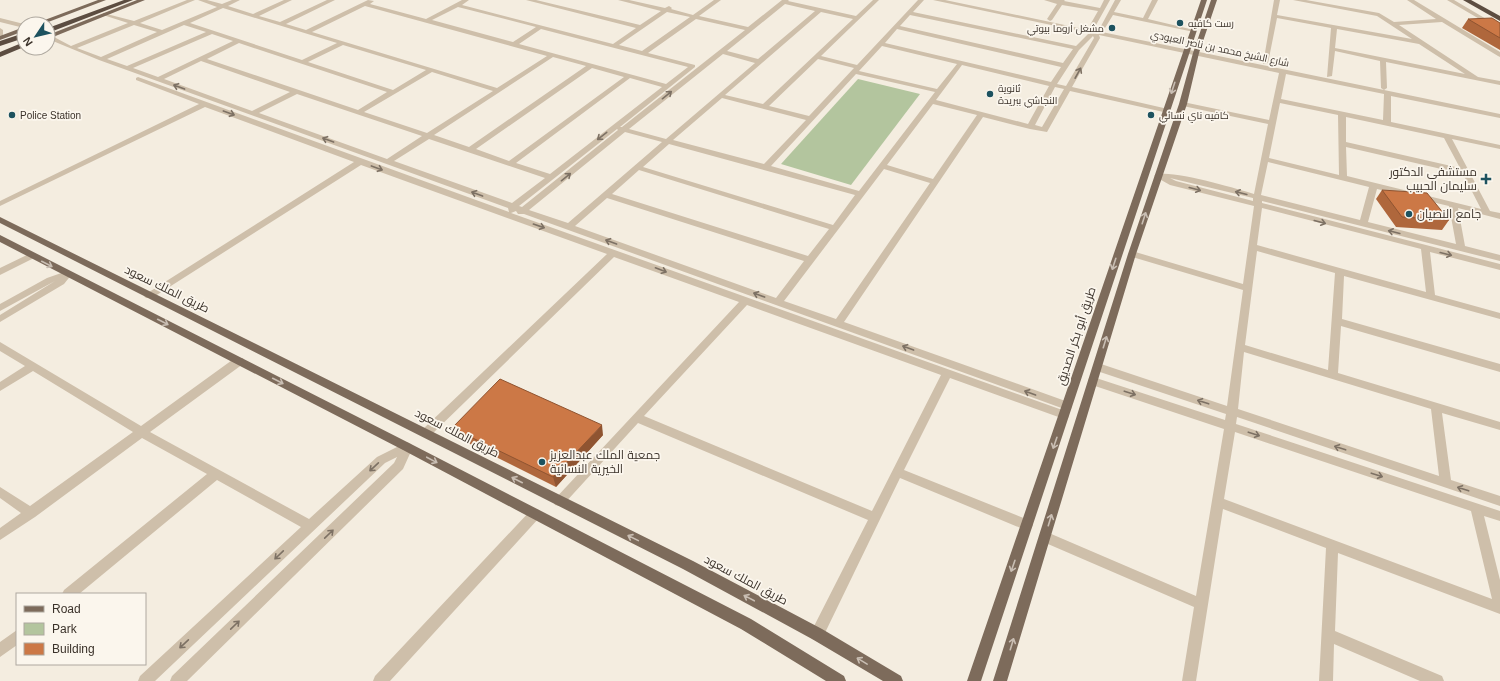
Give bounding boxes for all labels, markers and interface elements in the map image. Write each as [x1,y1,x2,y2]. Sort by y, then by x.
north arrow [16,16,56,56]
marker: رست كافيه [1175,18,1185,28]
place label: رست كافيه [1188,18,1234,29]
place label: مشغل أروما بيوتي [1027,22,1104,36]
marker: مشغل أروما بيوتي [1107,23,1117,33]
street label: شارع الشيخ محمد بن ناصر العبودي [1149,28,1290,71]
text: N [21,35,35,48]
one-way arrow [1074,67,1082,79]
one-way arrow [1169,81,1176,94]
one-way arrow [174,82,186,90]
place label: ثانوية النجاشي ببريدة [998,83,1058,108]
marker: ثانوية النجاشي ببريدة [985,89,995,99]
one-way arrow [661,91,672,100]
marker: Police Station [7,110,17,120]
place label: Police Station [20,110,81,121]
one-way arrow [222,110,234,118]
marker: كافيه ناي نسائي [1146,110,1156,120]
place label: كافيه ناي نسائي [1159,110,1229,123]
one-way arrow [596,132,607,141]
one-way arrow [322,136,334,144]
one-way arrow [371,164,383,172]
place label: مستشفى الدكتور سليمان الحبيب [1388,165,1477,193]
one-way arrow [560,173,571,182]
marker: مستشفى الدكتور سليمان الحبيب [1480,173,1492,185]
one-way arrow [1188,185,1201,193]
one-way arrow [1235,188,1248,196]
one-way arrow [471,189,483,197]
place label: جامع النصيان [1417,207,1481,222]
marker: جامع النصيان [1404,209,1414,219]
one-way arrow [1141,212,1148,225]
one-way arrow [1314,219,1327,226]
one-way arrow [532,223,545,230]
one-way arrow [1388,227,1401,235]
one-way arrow [605,237,617,245]
one-way arrow [1440,251,1453,258]
one-way arrow [1110,257,1117,270]
one-way arrow [40,260,52,268]
street label: طريق الملك سعود [122,262,212,316]
one-way arrow [655,266,667,274]
street label: طريق أبو بكر الصديق [1053,285,1099,387]
one-way arrow [754,291,766,299]
one-way arrow [156,319,168,327]
one-way arrow [1102,336,1110,348]
one-way arrow [903,344,915,352]
one-way arrow [272,378,284,386]
one-way arrow [1025,388,1037,396]
one-way arrow [1124,390,1136,398]
one-way arrow [1197,398,1210,405]
street label: طريق الملك سعود [413,406,501,460]
one-way arrow [1247,431,1259,439]
one-way arrow [1051,436,1058,449]
one-way arrow [1334,443,1346,451]
place label: جمعية الملك عبدالعزيز الخيرية النسائية [549,448,660,476]
one-way arrow [425,456,437,464]
marker: جمعية الملك عبدالعزيز الخيرية النسائية [537,457,547,467]
one-way arrow [369,462,379,471]
one-way arrow [1371,472,1383,480]
one-way arrow [511,476,523,483]
one-way arrow [1457,484,1469,492]
one-way arrow [1047,513,1054,526]
one-way arrow [324,529,334,539]
one-way arrow [628,534,640,541]
one-way arrow [274,551,284,560]
street label: طريق الملك سعود [702,552,790,608]
one-way arrow [1009,560,1016,573]
legend [16,593,146,665]
one-way arrow [743,593,755,601]
text: Road [52,602,81,616]
one-way arrow [230,620,240,629]
text: Park [52,622,78,636]
one-way arrow [1008,638,1016,650]
one-way arrow [179,640,189,649]
text: Building [52,642,95,656]
one-way arrow [856,657,868,665]

